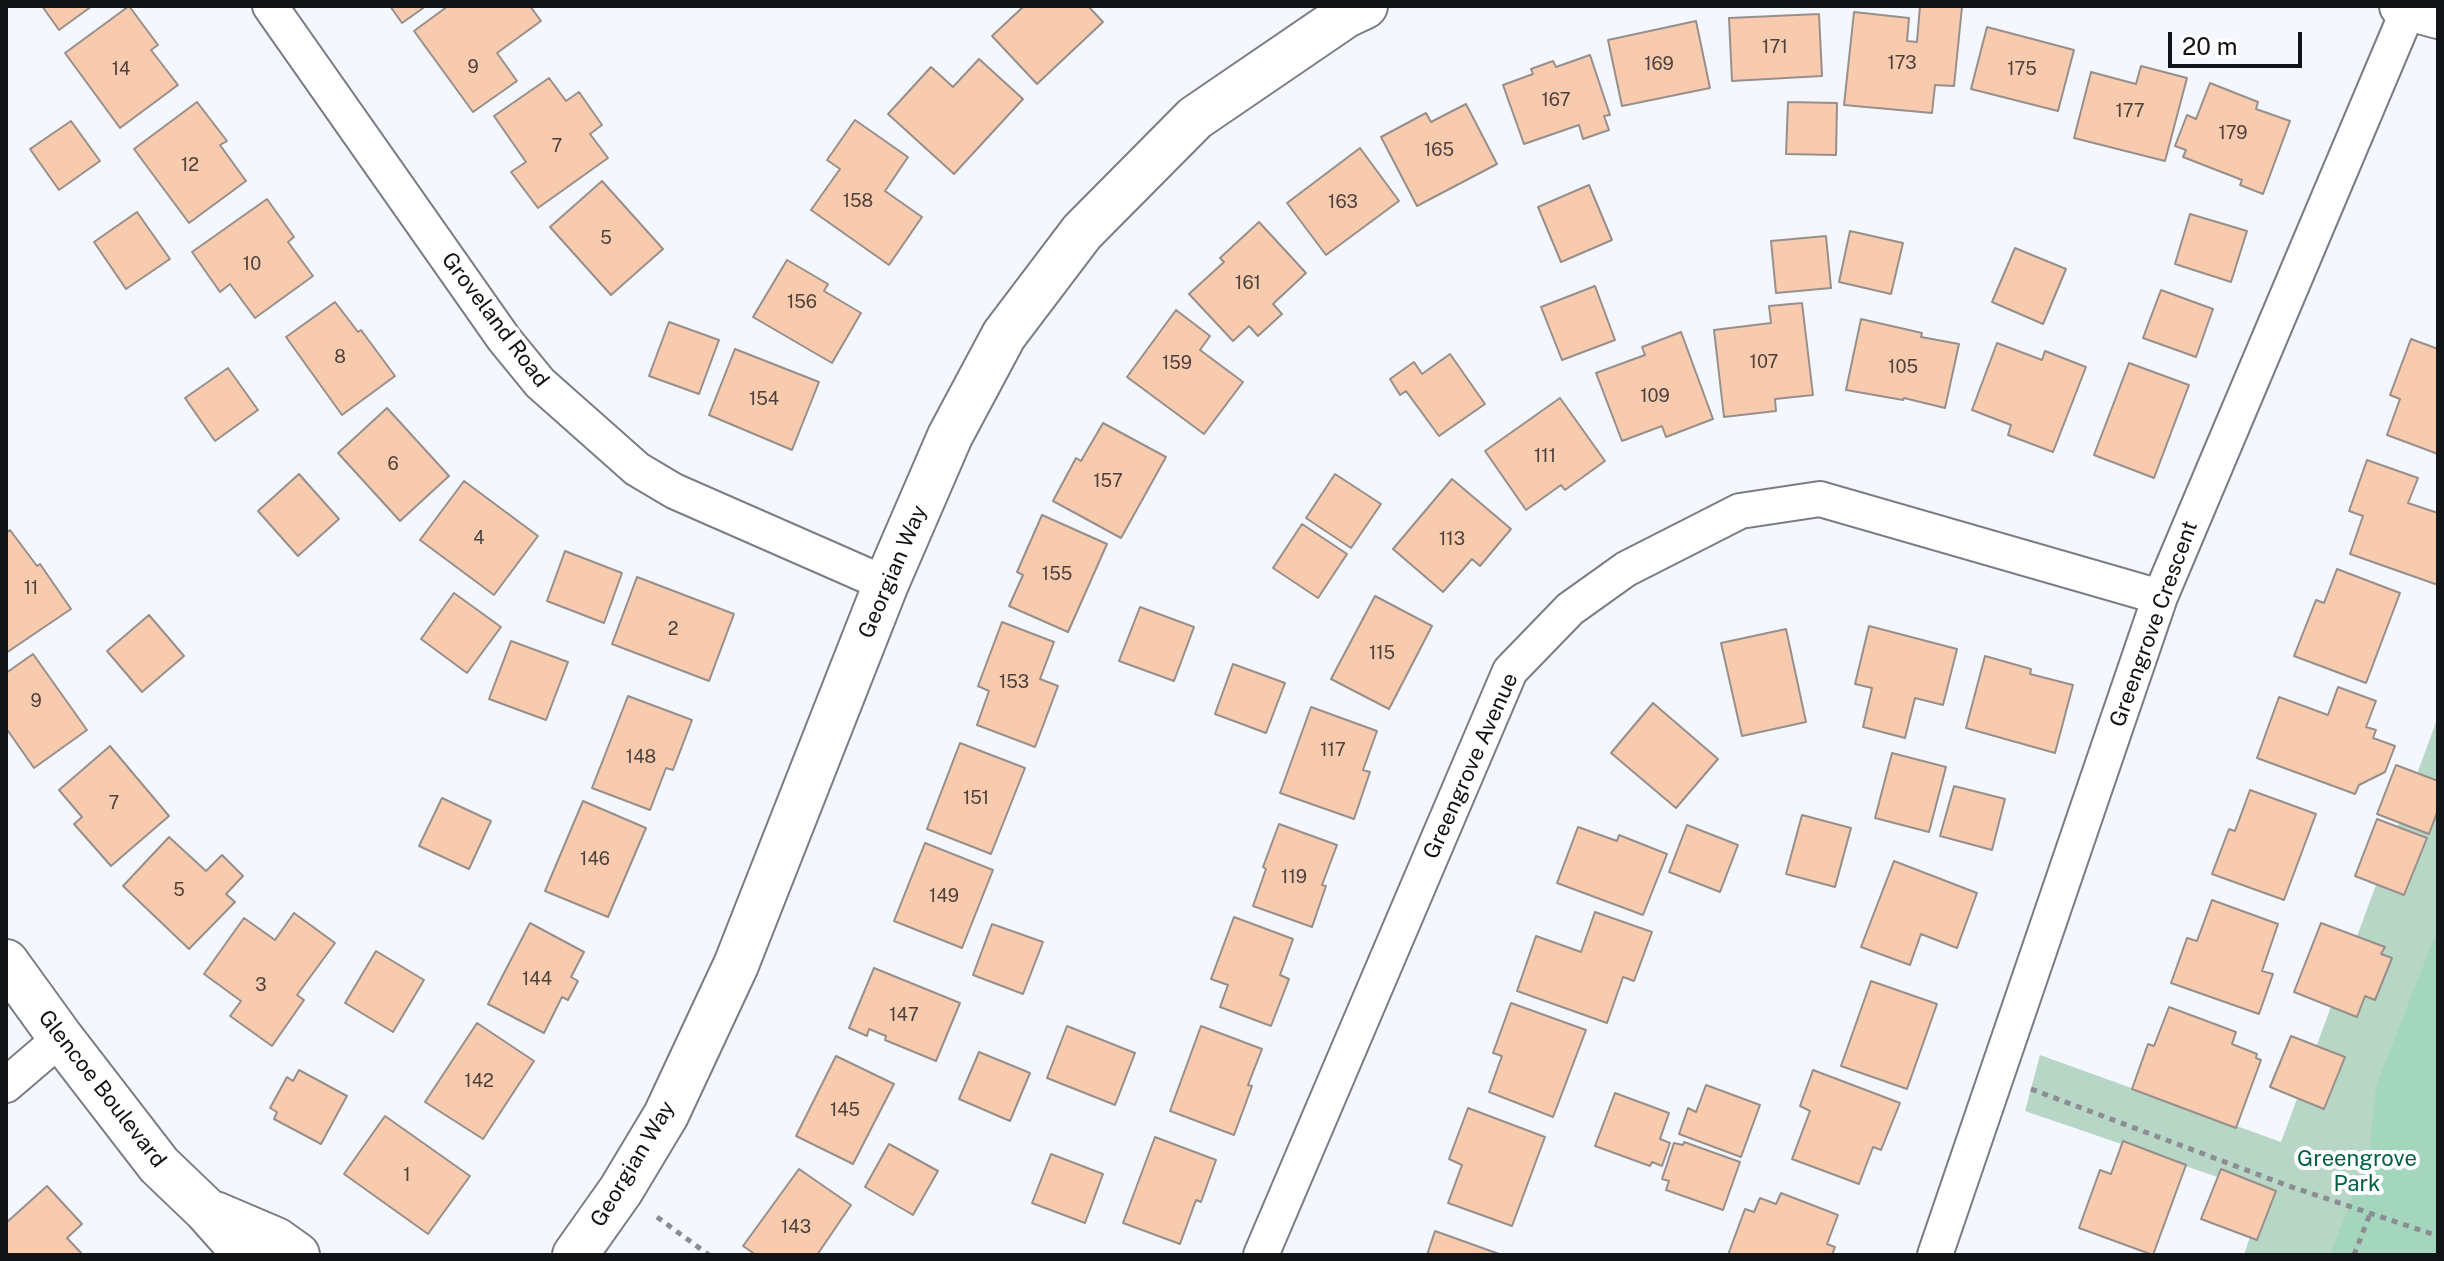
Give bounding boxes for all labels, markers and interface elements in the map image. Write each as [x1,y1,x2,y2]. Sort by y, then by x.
scale bar [2172,16,2306,66]
text: 20 m [2182,32,2238,60]
house number: 171 [1762,36,1788,58]
house number: 173 [1887,52,1917,74]
house number: 169 [1644,53,1674,75]
house number: 9 [467,56,479,78]
house number: 14 [112,58,130,80]
house number: 175 [2007,58,2037,80]
house number: 167 [1541,89,1571,111]
house number: 177 [2115,100,2145,122]
house number: 179 [2218,122,2248,144]
house number: 7 [552,135,562,157]
house number: 165 [1424,139,1454,161]
house number: 12 [181,154,199,176]
house number: 158 [843,190,873,212]
house number: 163 [1328,191,1358,213]
house number: 5 [600,227,612,249]
street label: Groveland Road [436,247,554,393]
house number: 10 [243,253,261,275]
house number: 161 [1235,272,1261,294]
house number: 156 [787,291,817,313]
house number: 8 [334,346,346,368]
house number: 107 [1750,351,1778,373]
house number: 159 [1162,352,1192,374]
house number: 105 [1888,356,1918,378]
house number: 109 [1640,385,1670,407]
house number: 154 [749,388,779,410]
house number: 111 [1534,445,1556,467]
house number: 6 [387,453,399,475]
house number: 157 [1093,470,1123,492]
street label: Georgian Way [853,501,933,643]
street label: Greengrove Crescent [2104,517,2204,731]
house number: 4 [473,527,485,549]
house number: 113 [1439,528,1465,550]
house number: 155 [1042,563,1072,585]
house number: 11 [24,577,38,599]
house number: 2 [668,618,678,640]
house number: 115 [1369,642,1395,664]
street label: Greengrove Avenue [1418,669,1524,863]
house number: 153 [999,671,1029,693]
house number: 9 [30,690,42,712]
house number: 117 [1320,739,1346,761]
house number: 148 [626,746,656,768]
house number: 151 [963,787,989,809]
house number: 7 [109,792,119,814]
house number: 146 [580,848,610,870]
house number: 119 [1281,866,1307,888]
house number: 5 [173,879,185,901]
house number: 149 [929,885,959,907]
house number: 144 [522,968,552,990]
house number: 3 [255,974,267,996]
house number: 147 [889,1004,919,1026]
street label: Glencoe Boulevard [32,1005,172,1173]
house number: 142 [464,1070,494,1092]
street label: Georgian Way [585,1096,681,1232]
house number: 145 [830,1099,860,1121]
park label: Greengrove Park [2297,1146,2417,1198]
house number: 1 [403,1164,411,1186]
house number: 143 [781,1216,811,1238]

